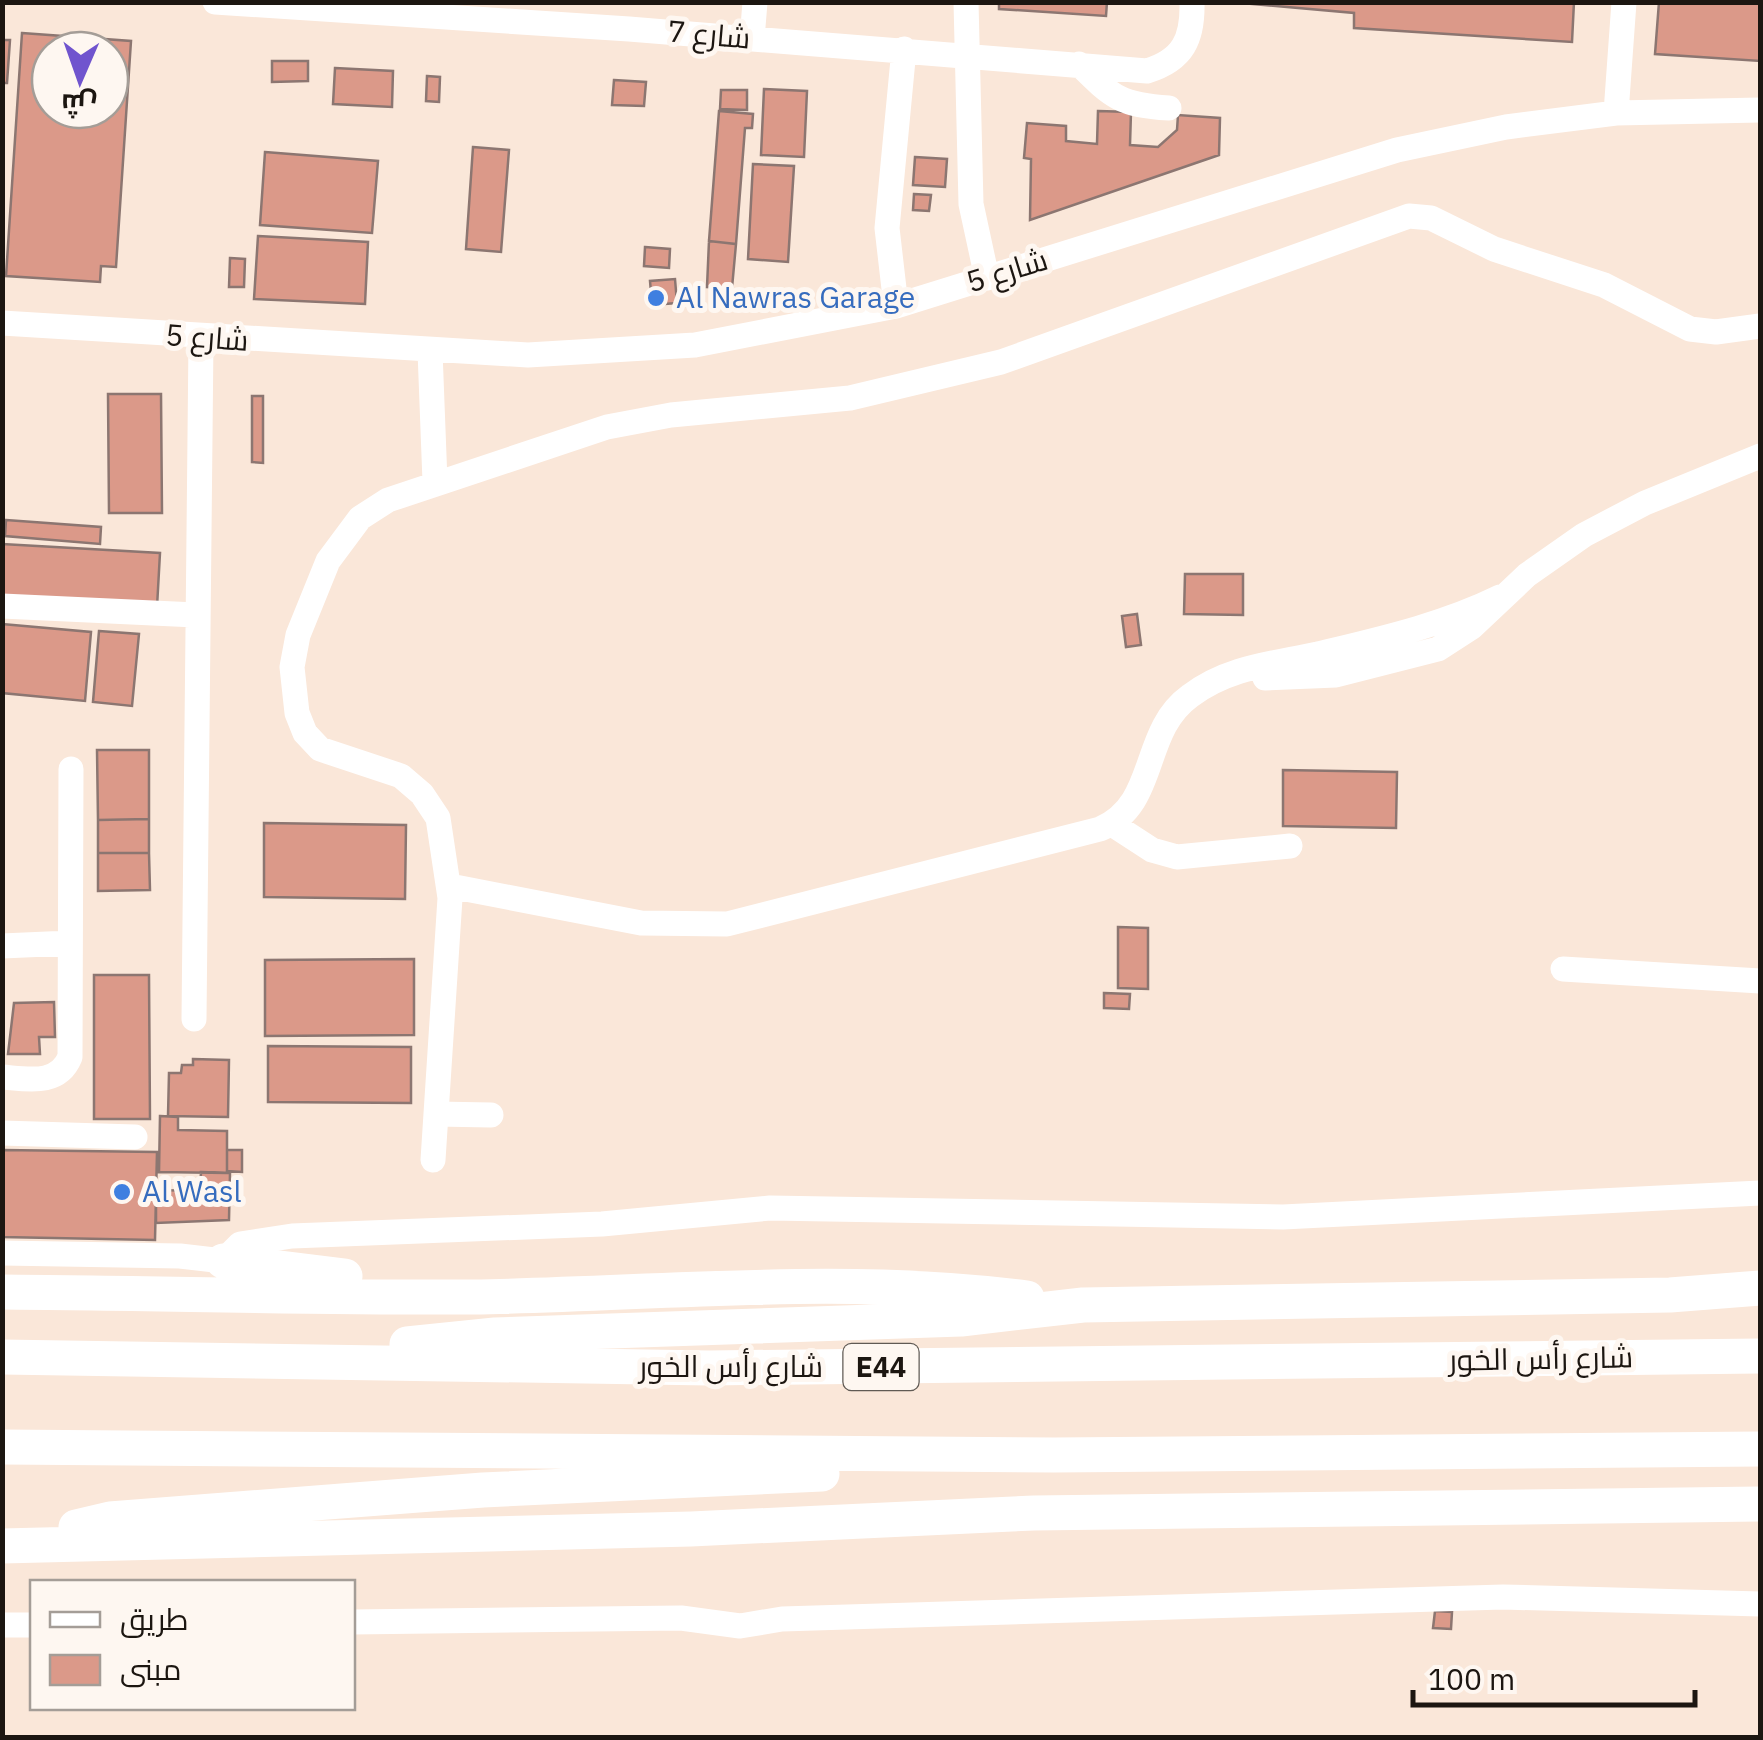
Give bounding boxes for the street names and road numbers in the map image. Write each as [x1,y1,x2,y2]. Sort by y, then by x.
street label: شارع 7 [666,10,752,59]
street label: شارع 5 [961,239,1053,302]
street label: شارع 5 [164,314,250,361]
street label: شارع رأس الخور [1447,1336,1633,1381]
road number: E44 [844,1344,918,1390]
street label: شارع رأس الخور [637,1346,823,1387]

